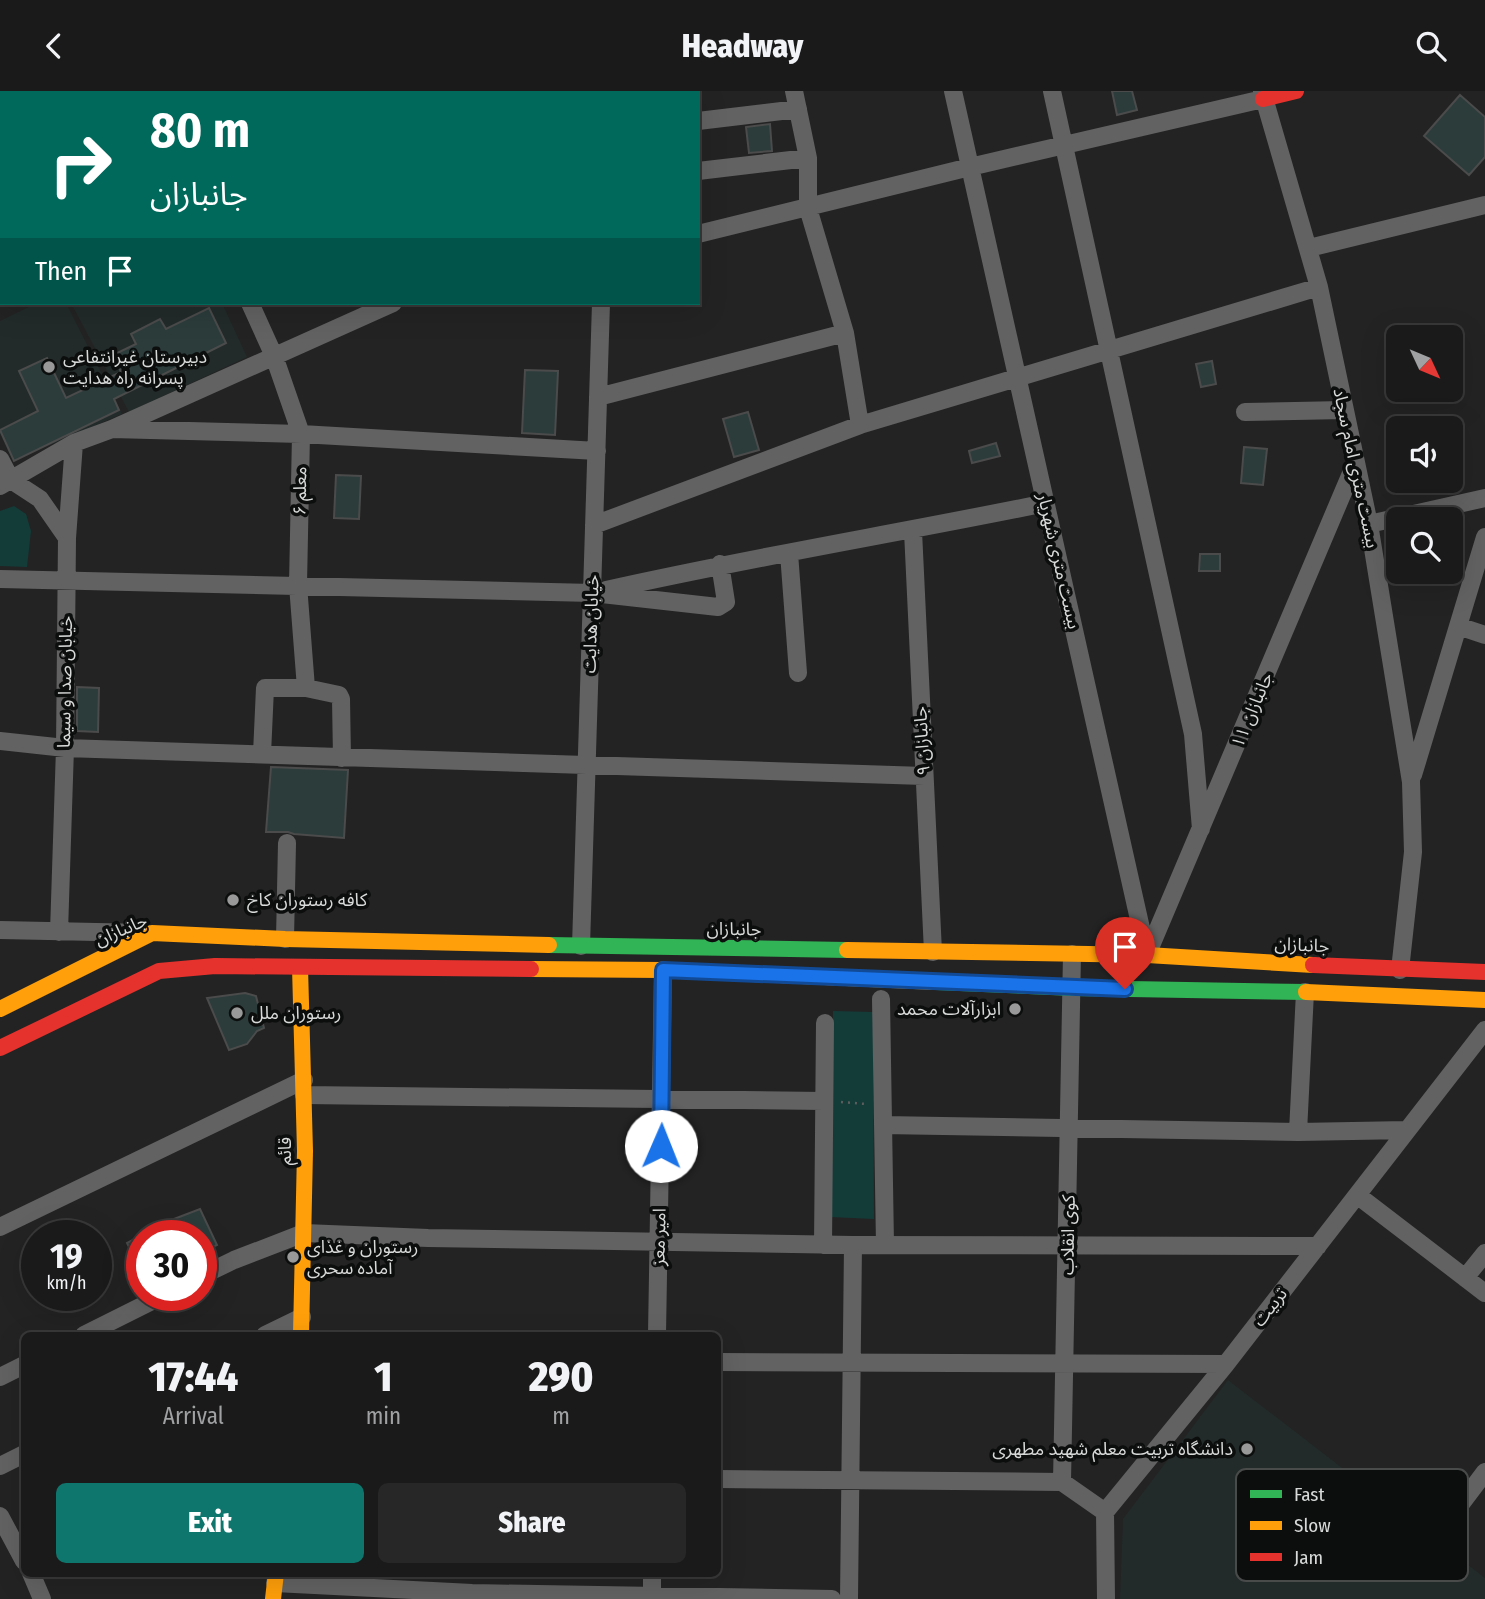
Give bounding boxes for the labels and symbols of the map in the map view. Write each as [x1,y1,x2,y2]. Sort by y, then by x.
north arrow [1386,325,1463,403]
place label: دبیرستان غیرانتفاعی پسرانه راه هدایت [63,346,207,389]
marker: دبیرستان غیرانتفاعی پسرانه راه هدایت [41,359,57,375]
street label: بیست متری امام سجاد [1325,386,1384,551]
street label: معلم ۶ [289,466,313,516]
street label: بیست متری شهریار [1032,490,1085,631]
street label: خیابان هدایت [578,574,604,674]
street label: خیابان صدا و سیما [53,616,77,748]
street label: جانبازان ۱۱ [1226,669,1278,751]
street label: جانبازان ۹ [909,706,935,776]
place label: کافه رستوران کاخ [247,889,368,913]
marker: کافه رستوران کاخ [225,892,241,908]
street label: جانبازان [91,909,151,951]
pin [1095,917,1155,989]
street label: جانبازان [706,918,762,940]
street label: جانبازان [1274,933,1330,957]
place label: ابزارآلات محمد [897,998,1001,1020]
marker: ابزارآلات محمد [1007,1001,1023,1017]
place label: رستوران ملل [251,1002,341,1024]
marker: رستوران ملل [229,1005,245,1021]
position arrow [624,1109,698,1183]
street label: قائم [274,1137,298,1165]
street label: کوی انقلاب [1056,1194,1080,1275]
street label: امیر معز [647,1208,671,1267]
speed limit sign: 30 [126,1220,217,1311]
place label: رستوران و غذای آماده سحری [307,1236,418,1279]
marker: رستوران و غذای آماده سحری [285,1249,301,1265]
street label: تربیت [1248,1283,1292,1331]
place label: دانشگاه تربیت معلم شهید مطهری [992,1438,1233,1462]
marker: دانشگاه تربیت معلم شهید مطهری [1239,1441,1255,1457]
legend [1236,1469,1468,1581]
text: Fast [1294,1483,1325,1506]
text: Slow [1294,1514,1331,1537]
text: Jam [1294,1546,1323,1569]

